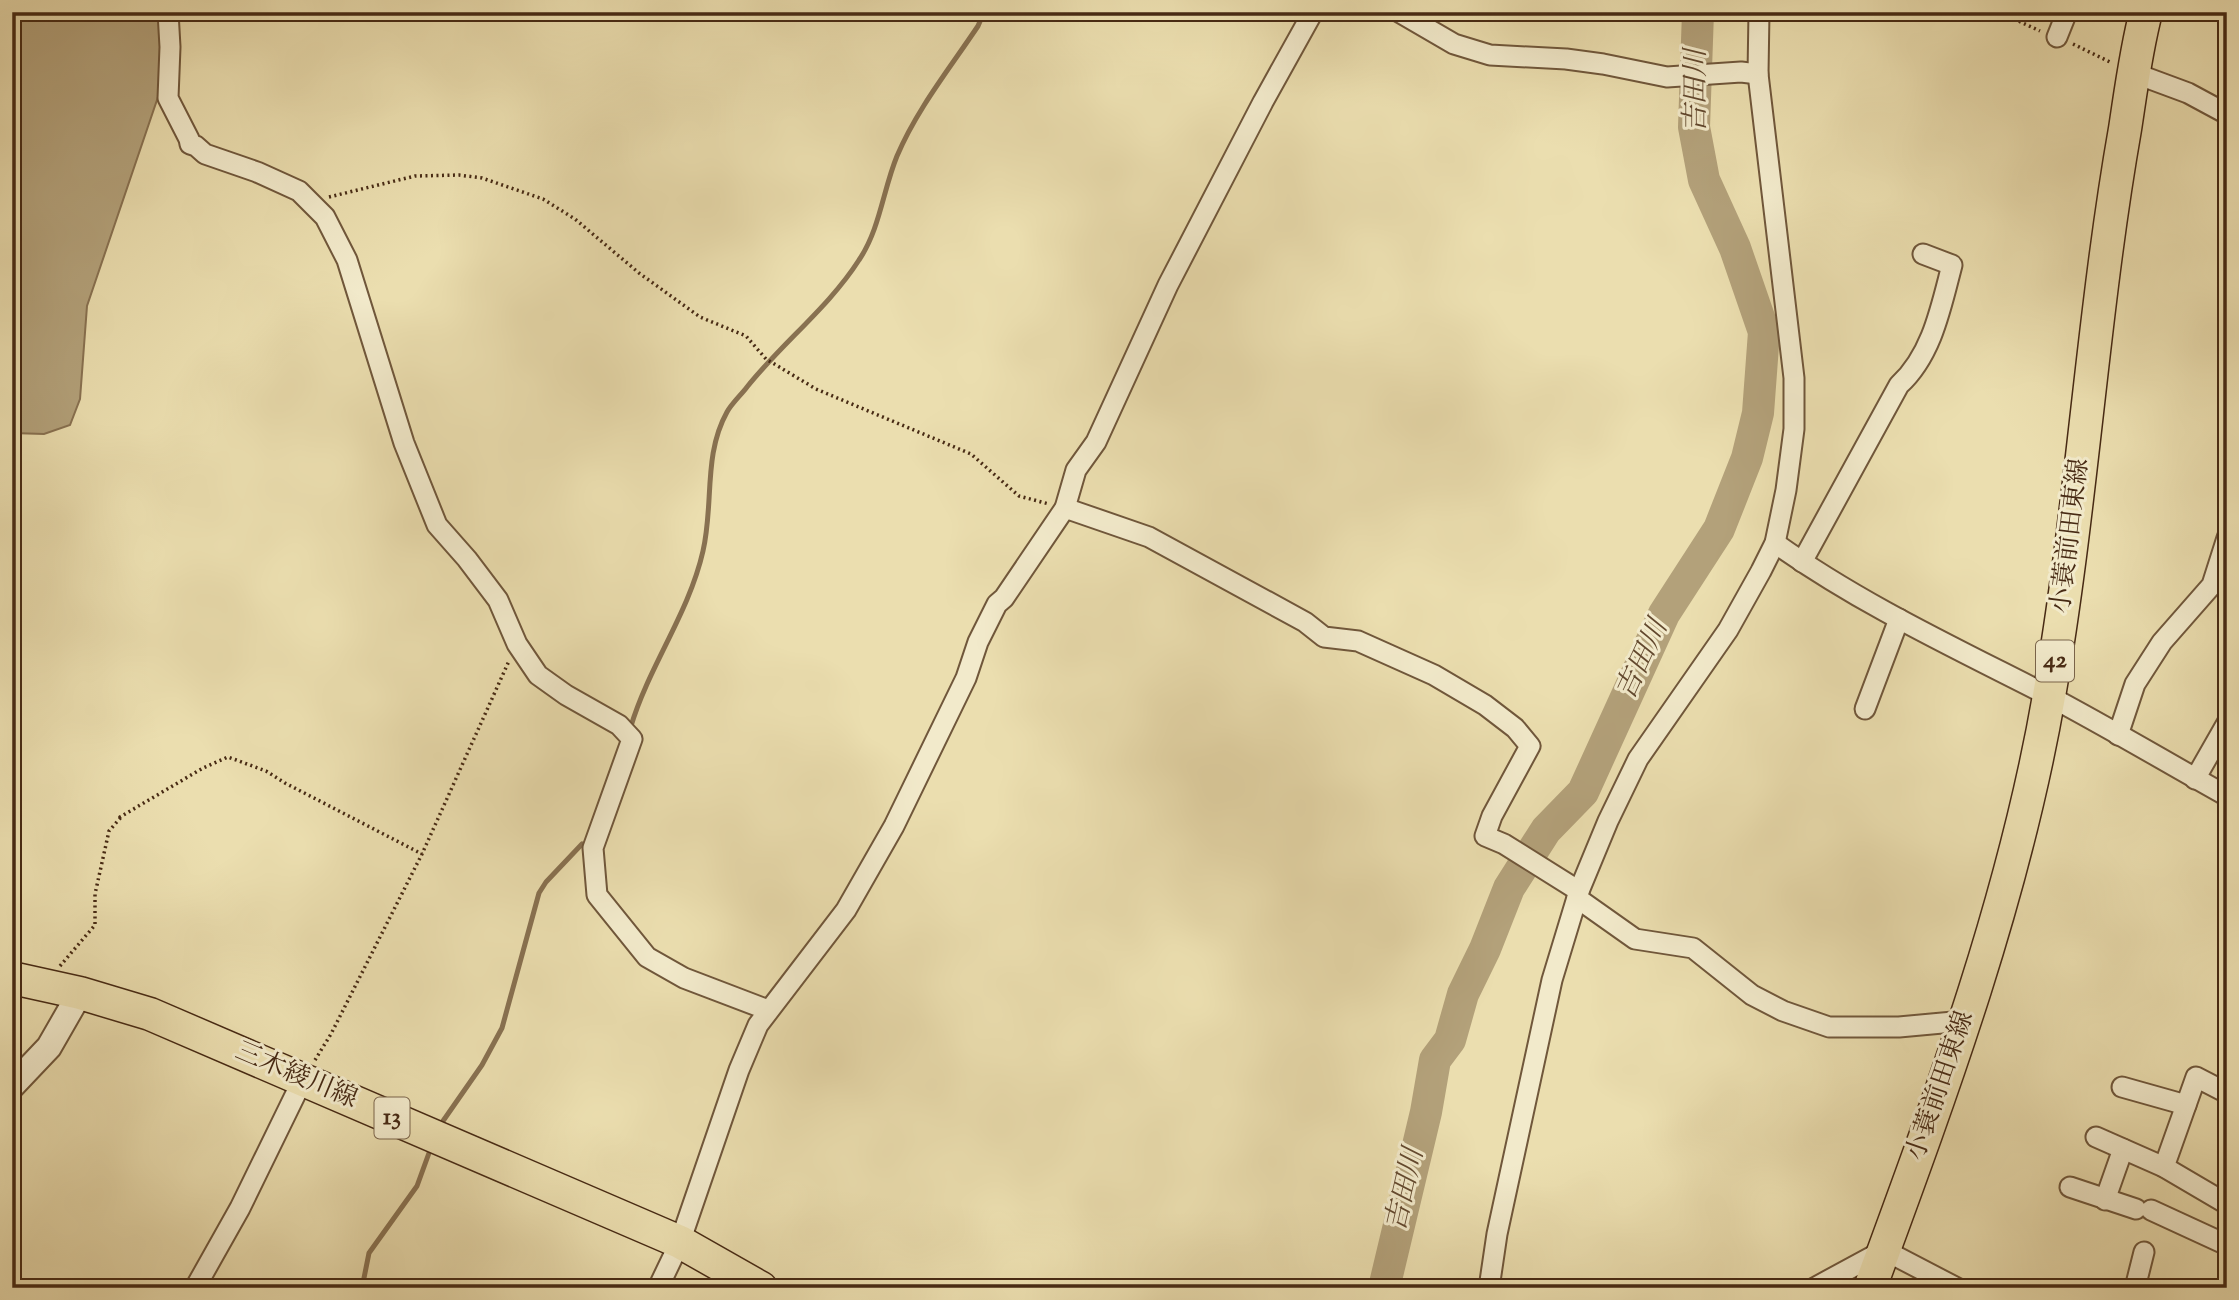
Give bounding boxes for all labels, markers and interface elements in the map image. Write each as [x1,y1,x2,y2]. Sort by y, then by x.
water label: 吉田川 [1677,46,1717,133]
street label: 小蓑前田東線 [2043,456,2099,616]
water label: 吉田川 [1607,611,1680,707]
road number: 42 [2036,640,2074,682]
street label: 小蓑前田東線 [1898,1006,1984,1166]
street label: 三木綾川線 [229,1034,363,1118]
road number: 13 [374,1098,410,1138]
water label: 吉田川 [1377,1142,1436,1235]

